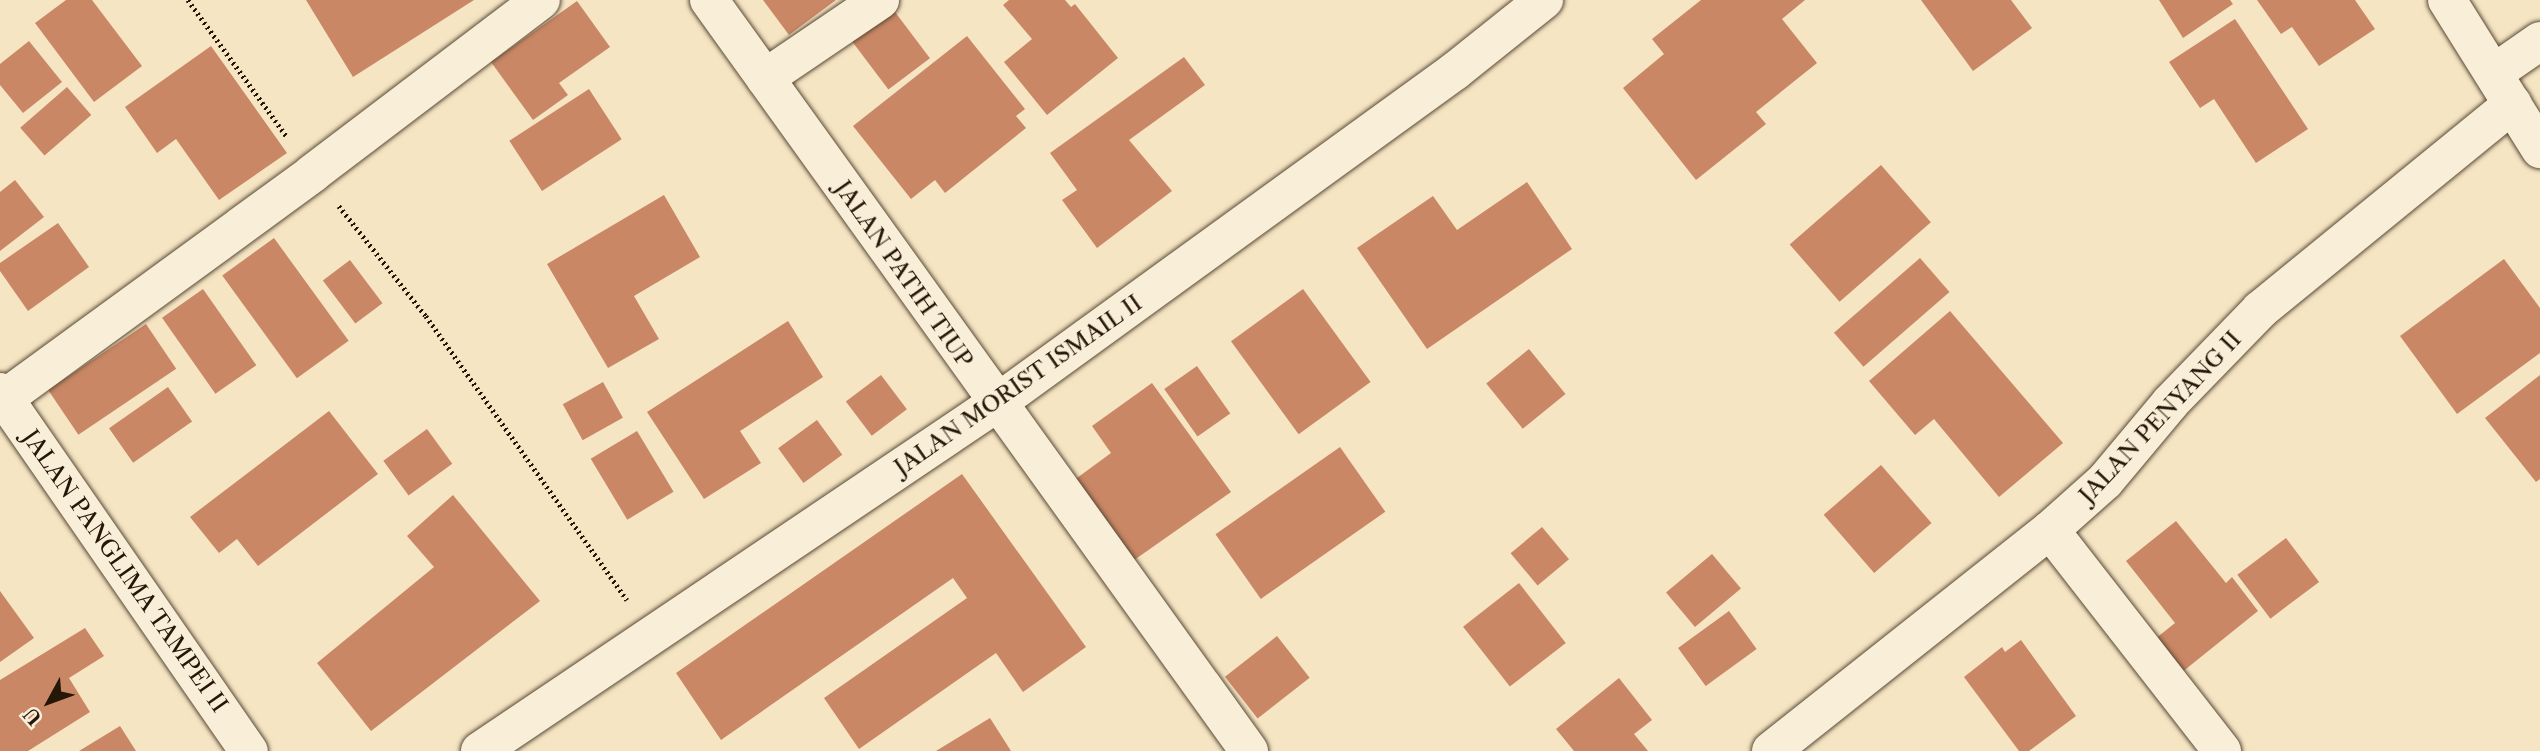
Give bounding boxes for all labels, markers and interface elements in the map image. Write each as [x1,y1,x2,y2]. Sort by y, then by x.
street label: JALAN PATIH TIUP [829,175,979,373]
street label: JALAN MORIST ISMAIL II [889,289,1147,481]
street label: JALAN PENYANG II [2073,325,2247,509]
street label: JALAN PANGLIMA TAMPEI II [16,424,234,718]
north arrow [14,667,84,737]
text: U [19,703,47,729]

